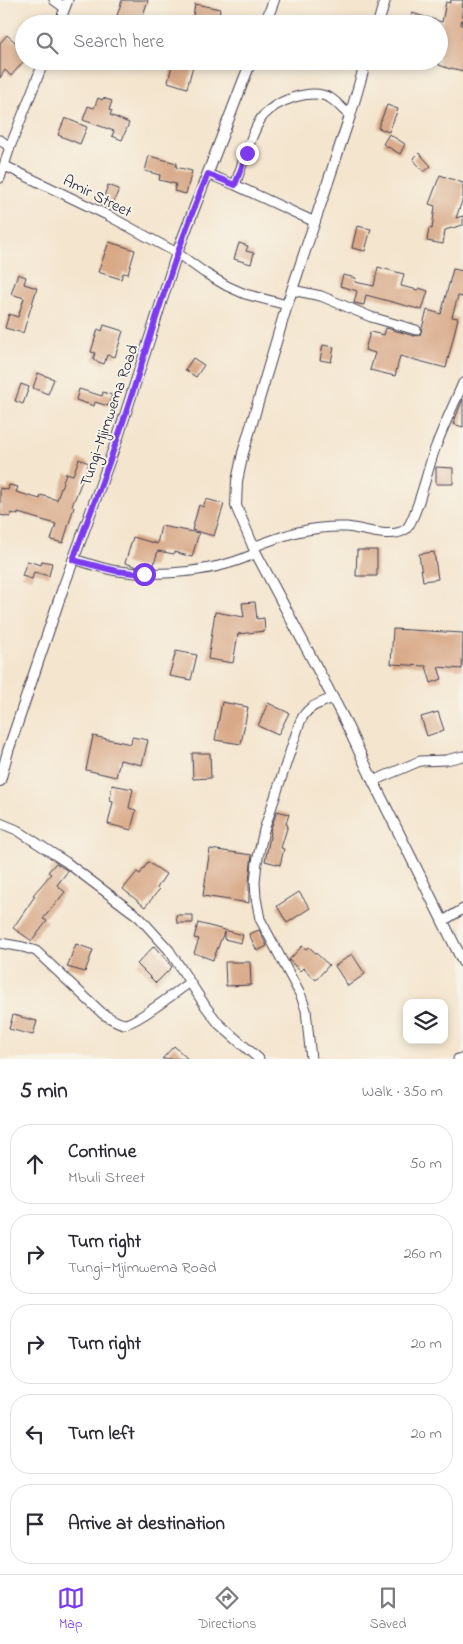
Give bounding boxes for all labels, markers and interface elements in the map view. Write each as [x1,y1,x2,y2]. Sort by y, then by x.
search box [15,15,448,70]
icon: search [33,29,61,57]
text: Search here [73,29,164,56]
route end [236,142,259,165]
street label: Amir Street [58,169,136,225]
street label: Tungi—Mjimwema Road [74,341,145,490]
route start [133,563,156,586]
map controls [403,999,448,1044]
button: layers [403,999,448,1044]
text: 5 min [20,1077,68,1107]
text: Walk · 350 m [362,1080,443,1104]
text: Continue [68,1139,136,1166]
icon: ahead [21,1150,49,1178]
text: 50 m [410,1152,442,1176]
text: Mbuli Street [68,1166,145,1190]
text: Turn right [68,1229,141,1256]
icon: right [21,1240,49,1268]
text: 260 m [404,1242,442,1266]
text: Tungi—Mjimwema Road [68,1256,217,1280]
icon: right [21,1330,49,1358]
text: Turn right [68,1331,141,1358]
text: 20 m [411,1332,442,1356]
icon: left [21,1420,49,1448]
text: Turn left [68,1421,135,1448]
text: 20 m [411,1422,442,1446]
icon: arrive [21,1510,49,1538]
text: Arrive at destination [68,1511,225,1538]
tab: Map [57,1584,85,1635]
tab: Directions [198,1584,256,1635]
tab: Saved [370,1584,406,1635]

